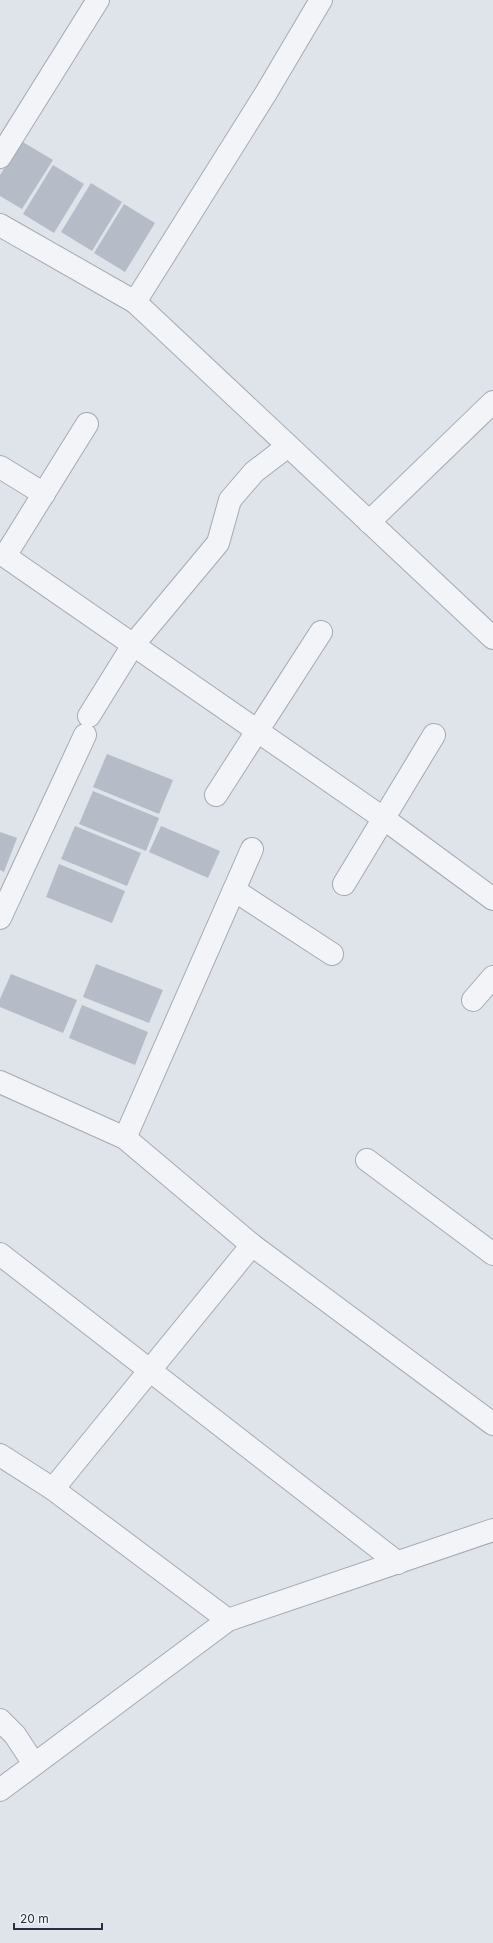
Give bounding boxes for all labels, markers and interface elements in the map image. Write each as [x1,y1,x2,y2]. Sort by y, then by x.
scale bar [14,1905,102,1931]
text: 20 m [20,1911,49,1926]

